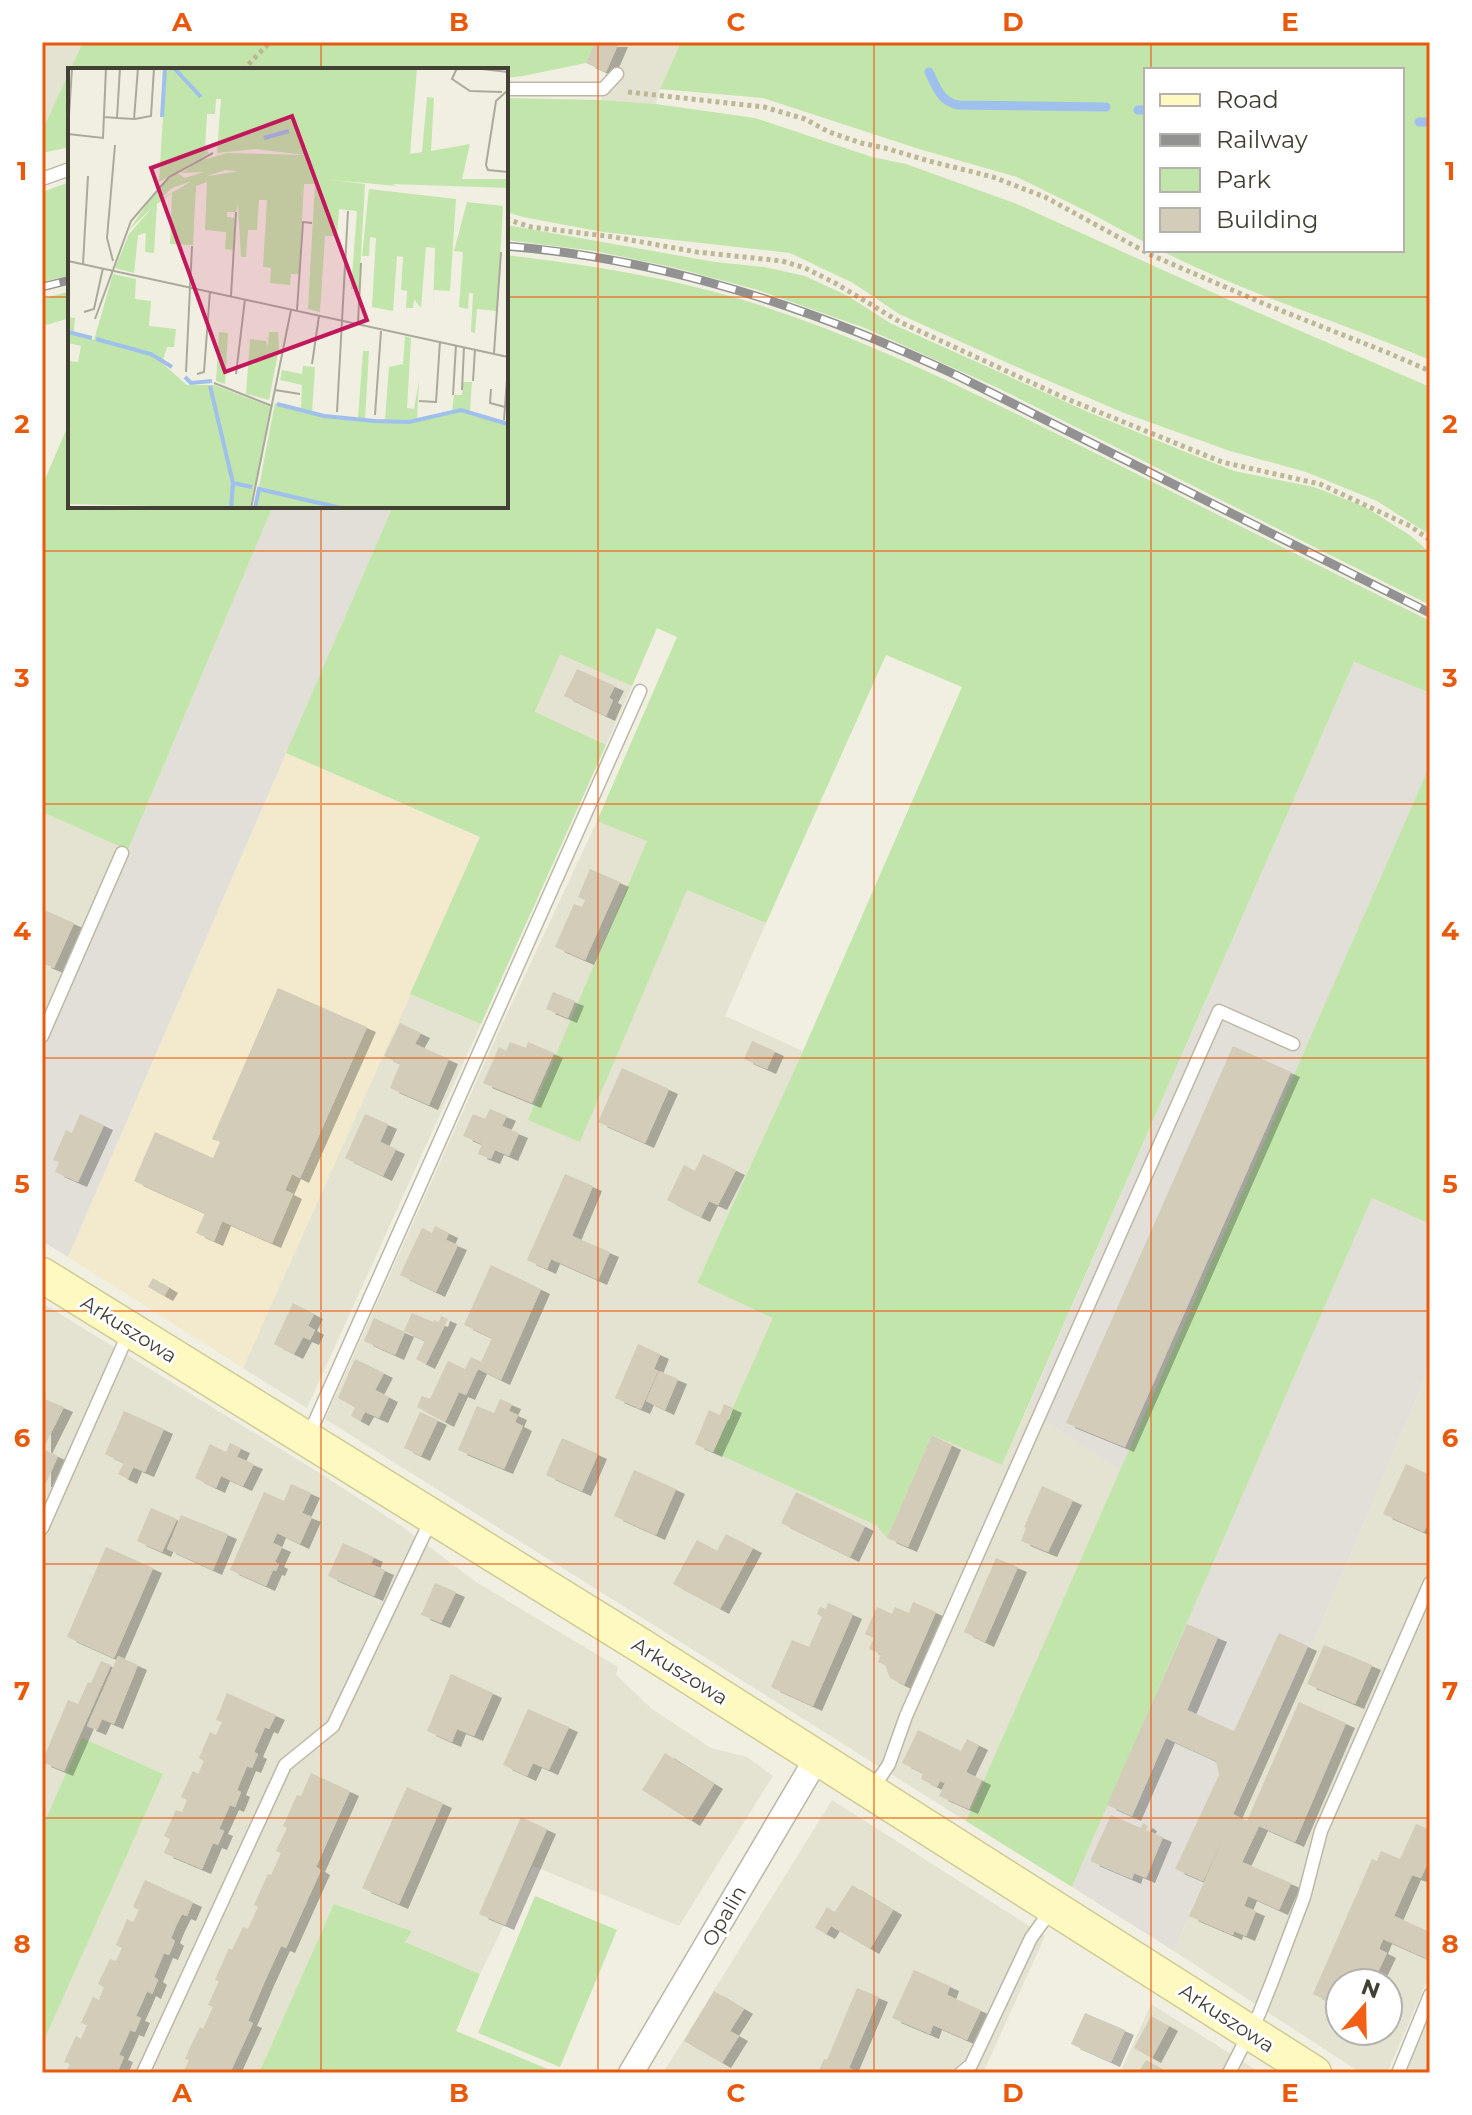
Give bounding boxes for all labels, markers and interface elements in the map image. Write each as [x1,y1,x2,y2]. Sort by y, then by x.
text: A [171,6,193,38]
text: B [449,6,469,38]
text: C [727,6,746,38]
text: D [1002,6,1024,38]
text: E [1281,6,1299,38]
inset map [68,68,508,508]
legend [1144,68,1404,252]
text: Road [1216,85,1279,114]
text: Railway [1216,125,1308,154]
text: 1 [17,155,27,187]
text: 1 [1445,155,1455,187]
text: Park [1216,165,1271,194]
text: Building [1216,205,1319,234]
text: 2 [14,408,30,440]
text: 2 [1442,408,1458,440]
text: 3 [13,662,30,694]
text: 3 [1441,662,1458,694]
text: 4 [13,915,31,947]
text: 4 [1441,915,1459,947]
text: 5 [14,1168,30,1200]
text: 5 [1442,1168,1458,1200]
street label: Arkuszowa [77,1290,181,1368]
text: 6 [14,1422,31,1454]
text: 6 [1442,1422,1459,1454]
street label: Arkuszowa [628,1632,732,1710]
text: 7 [14,1675,30,1707]
text: 7 [1442,1675,1458,1707]
street label: Opalin [697,1881,751,1951]
text: 8 [13,1928,31,1960]
text: 8 [1441,1928,1459,1960]
north arrow [1324,1967,1404,2047]
text: N [1358,1973,1384,2004]
street label: Arkuszowa [1175,1978,1279,2058]
text: A [171,2077,193,2109]
text: B [449,2077,469,2109]
text: C [727,2077,746,2109]
text: D [1002,2077,1024,2109]
text: E [1281,2077,1299,2109]

